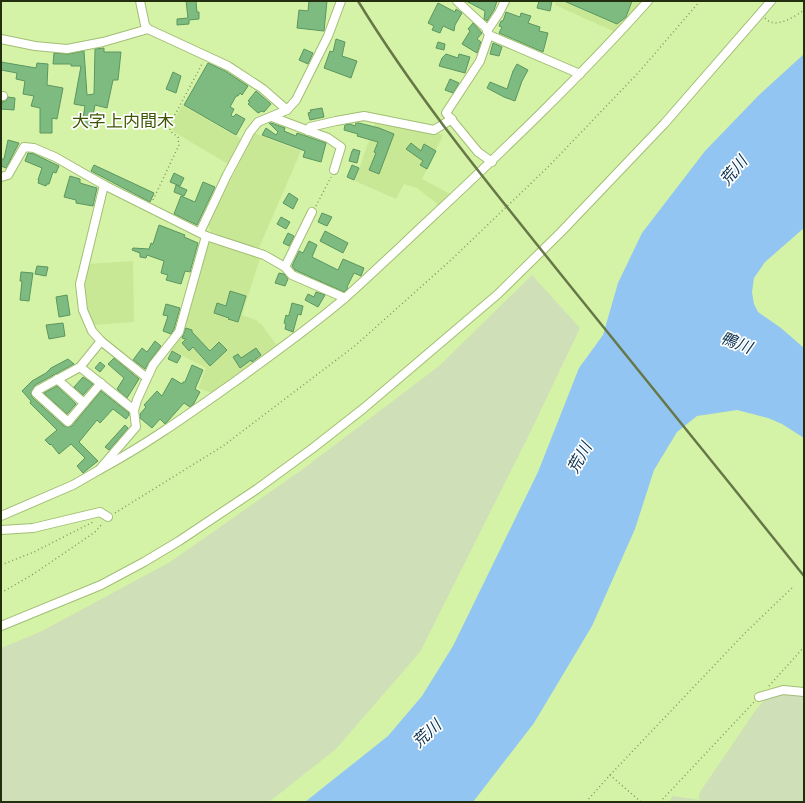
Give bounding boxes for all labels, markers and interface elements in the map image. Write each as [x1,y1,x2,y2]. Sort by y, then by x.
district label: 大字上内間木 [72,111,174,132]
water label: 荒川 [716,151,753,190]
water label: 鴨川 [717,328,756,359]
water label: 荒川 [563,437,597,477]
water label: 荒川 [408,714,447,752]

